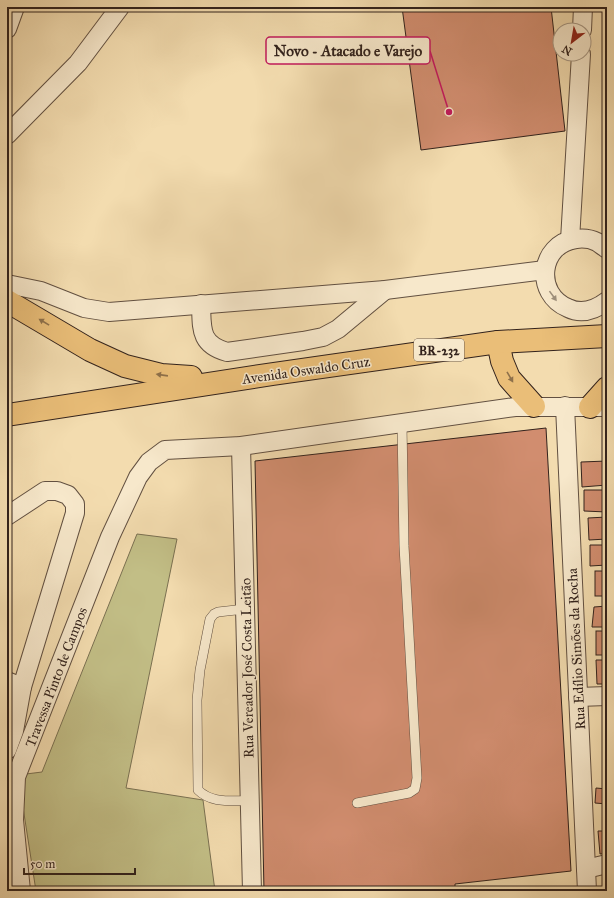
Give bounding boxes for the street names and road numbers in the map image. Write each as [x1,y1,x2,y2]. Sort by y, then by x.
road number: BR-232 [414,339,464,361]
street label: Avenida Oswaldo Cruz [240,353,372,388]
street label: Rua Edílio Simões da Rocha [564,568,589,730]
street label: Rua Vereador José Costa Leitão [237,578,259,758]
street label: Travessa Pinto de Campos [22,605,91,750]

